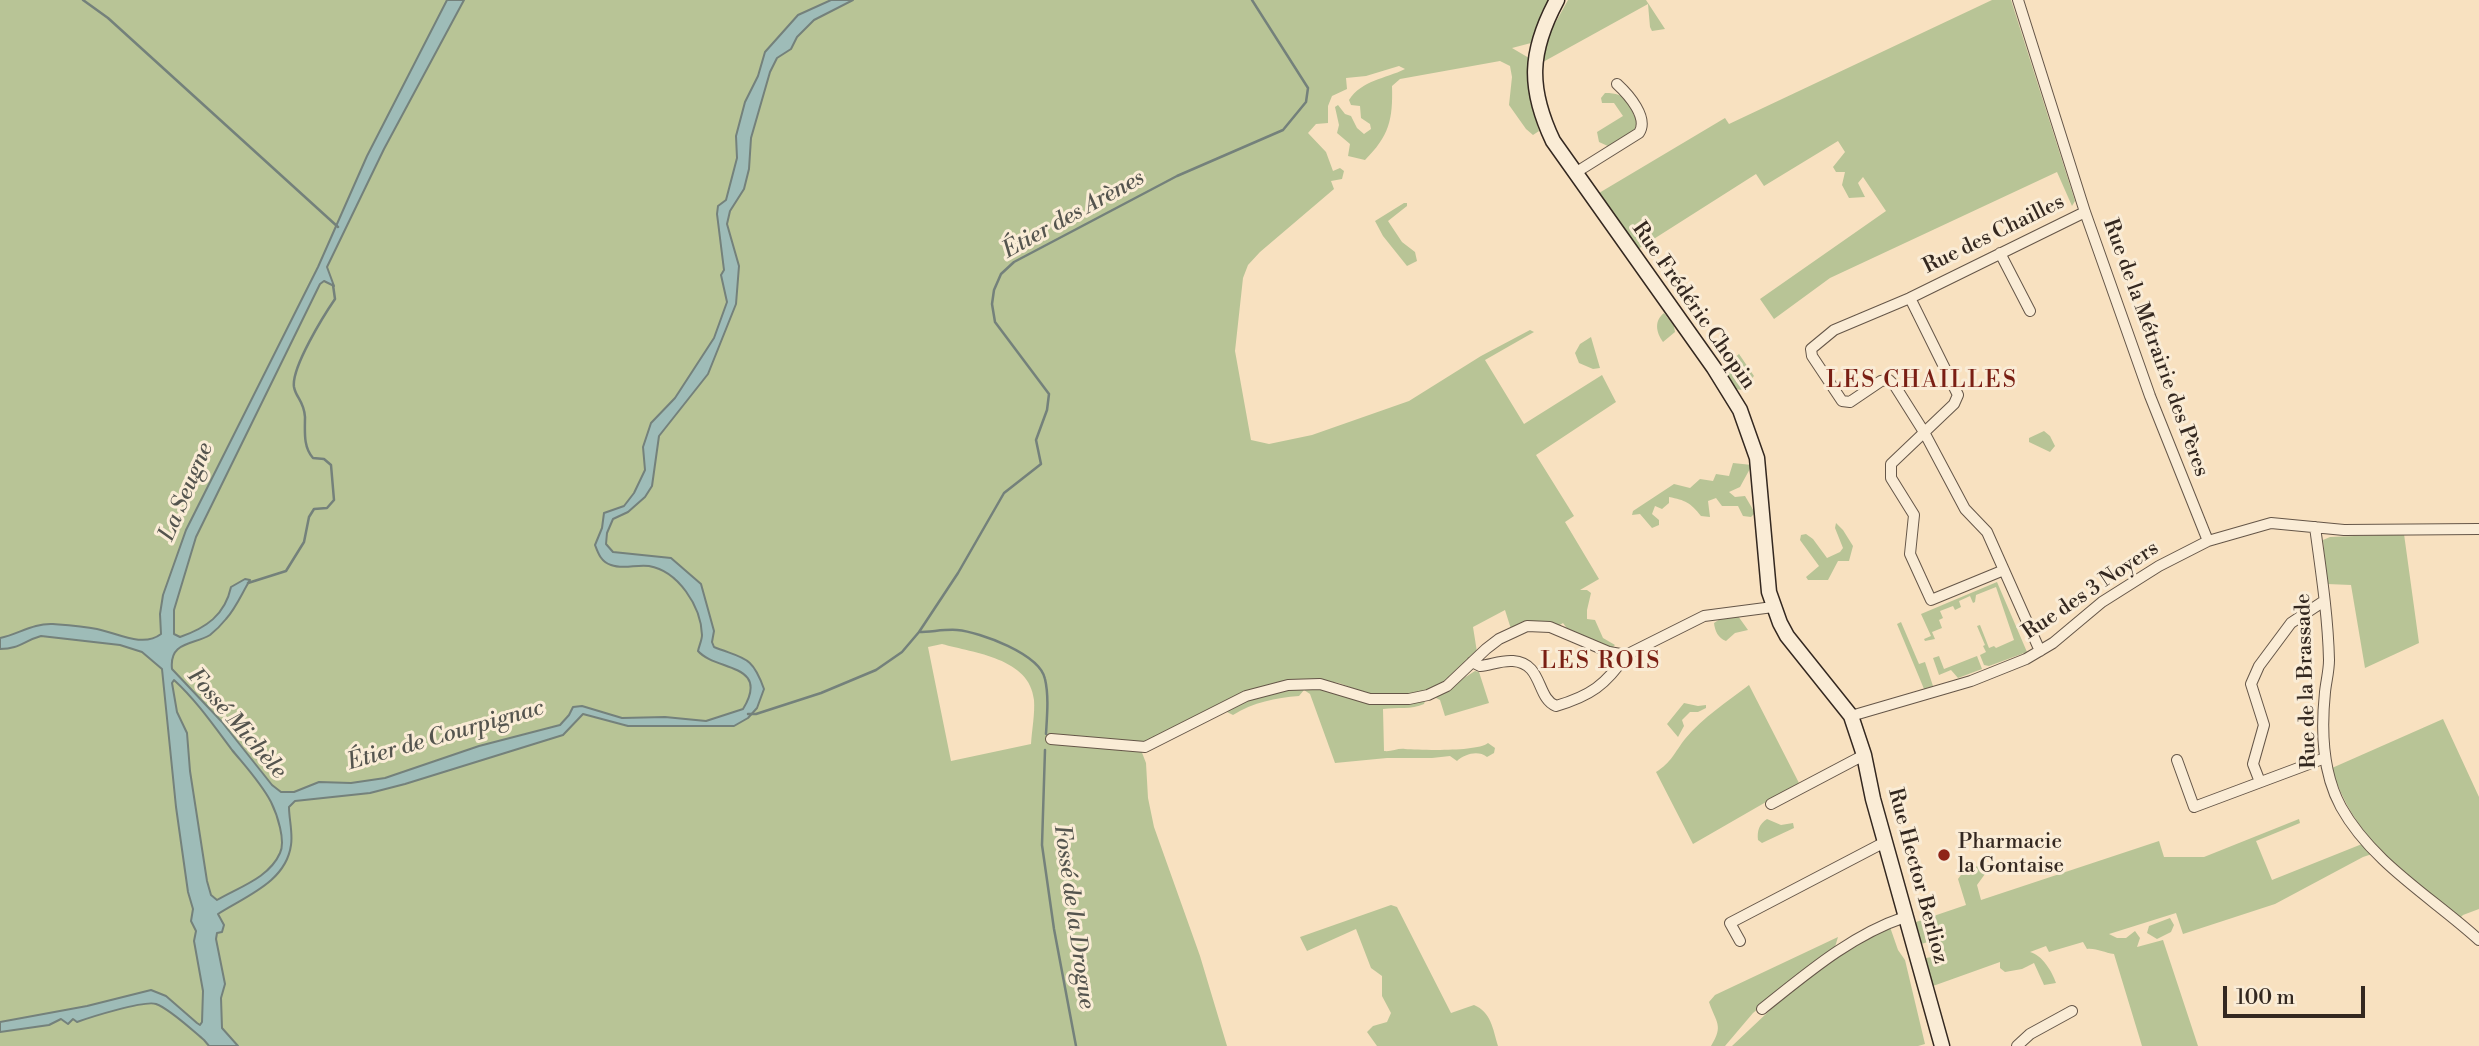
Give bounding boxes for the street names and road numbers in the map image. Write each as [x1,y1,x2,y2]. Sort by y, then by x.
street label: Rue des Chailles [1919,190,2069,280]
street label: Rue de la Métrairie des Pères [2097,216,2213,480]
street label: Rue Frédéric Chopin [1626,217,1760,395]
street label: Rue des 3 Noyers [2018,536,2164,646]
street label: Rue de la Brassade [2291,593,2323,769]
street label: Rue Hector Berlioz [1881,785,1953,967]

